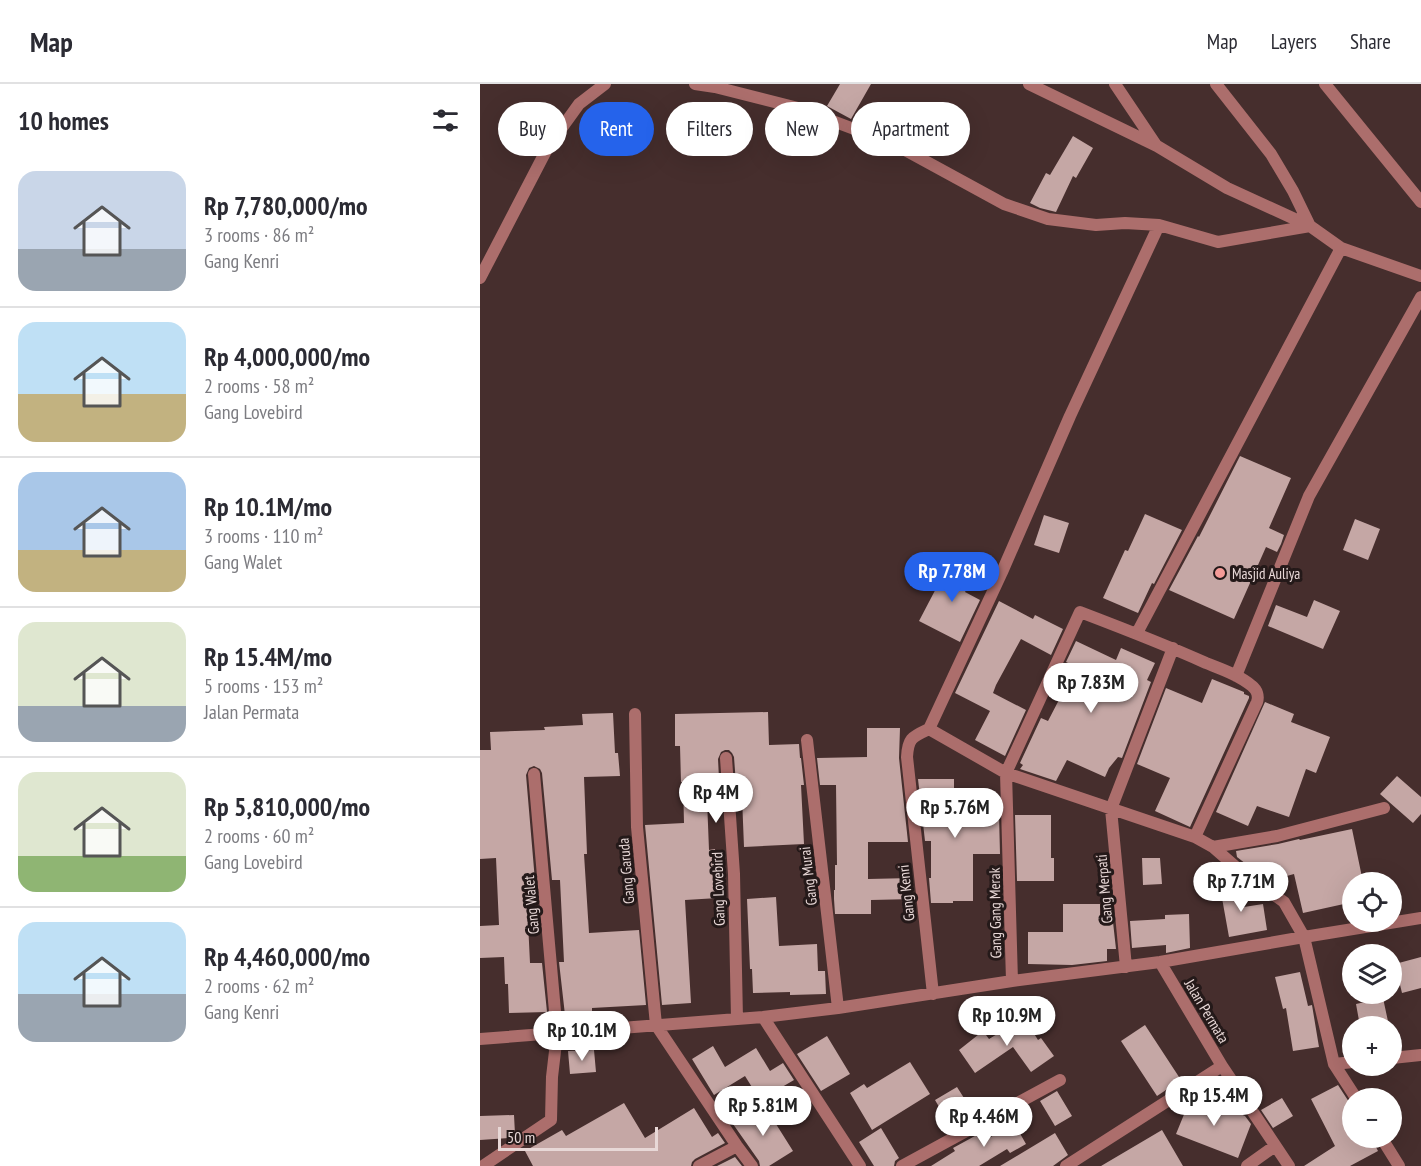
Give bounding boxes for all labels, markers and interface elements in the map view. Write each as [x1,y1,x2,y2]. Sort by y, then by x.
text: Map [30,23,73,60]
text: Map [1207,28,1238,55]
text: Layers [1271,28,1317,55]
text: Share [1350,28,1391,55]
chip: Buy [498,102,567,156]
chip: Rent [579,102,654,156]
chip: Filters [666,102,753,156]
chip: New [765,102,839,156]
chip: Apartment [851,102,970,156]
text: 10 homes [18,104,109,137]
icon: filters [429,104,462,137]
text: Rp 7,780,000/mo [204,189,368,222]
icon: home [66,195,138,267]
text: 3 rooms · 86 m² [204,222,314,248]
text: Gang Kenri [204,248,279,274]
text: Rp 4,000,000/mo [204,340,370,373]
icon: home [66,346,138,418]
text: 2 rooms · 58 m² [204,373,314,399]
text: Gang Lovebird [204,399,303,425]
text: Rp 10.1M/mo [204,490,332,523]
icon: home [66,496,138,568]
text: 3 rooms · 110 m² [204,523,323,549]
text: Gang Walet [204,549,282,575]
pin: Rp 7.78M [890,552,1014,603]
text: Rp 7.78M [918,558,986,584]
place label: Masjid Auliya [1232,564,1300,583]
marker: Masjid Auliya [1213,566,1227,580]
text: Rp 15.4M/mo [204,640,332,673]
icon: home [66,646,138,718]
pin: Rp 7.83M [1029,663,1153,714]
text: Rp 7.83M [1057,669,1125,695]
text: 5 rooms · 153 m² [204,673,323,699]
text: Jalan Permata [204,699,299,725]
pin: Rp 4M [674,773,758,824]
text: Rp 4M [693,779,739,805]
pin: Rp 5.76M [893,788,1017,839]
text: Rp 5,810,000/mo [204,790,370,823]
text: Rp 5.76M [920,794,990,820]
icon: home [66,796,138,868]
text: 2 rooms · 60 m² [204,823,314,849]
street label: Gang Garuda [614,837,638,905]
street label: Gang Murai [795,846,821,906]
text: Gang Lovebird [204,849,303,875]
street label: Gang Lovebird [707,852,729,926]
street label: Gang Merpati [1092,854,1116,924]
pin: Rp 7.71M [1179,862,1303,913]
street label: Gang Kenri [894,864,918,922]
street label: Gang Gang Merak [985,867,1005,959]
text: Rp 7.71M [1207,868,1275,894]
map controls [1342,872,1402,1148]
button: locate [1342,872,1402,932]
street label: Gang Walet [519,875,543,935]
text: Rp 4,460,000/mo [204,940,370,973]
button: layers [1342,944,1402,1004]
icon: home [66,946,138,1018]
text: 2 rooms · 62 m² [204,973,314,999]
street label: Jalan Permata [1180,975,1234,1046]
pin: Rp 10.9M [945,996,1069,1047]
text: Gang Kenri [204,999,279,1025]
text: Rp 10.9M [972,1002,1042,1028]
pin: Rp 10.1M [520,1011,644,1062]
button: + [1342,1016,1402,1076]
text: Rp 10.1M [547,1017,617,1043]
pin: Rp 15.4M [1152,1076,1276,1127]
text: Rp 15.4M [1179,1082,1249,1108]
pin: Rp 5.81M [701,1086,825,1137]
button: − [1342,1088,1402,1148]
text: Rp 5.81M [728,1092,798,1118]
pin: Rp 4.46M [922,1097,1046,1148]
text: Rp 4.46M [949,1103,1019,1129]
scale bar [498,1124,658,1152]
text: 50 m [507,1127,535,1147]

